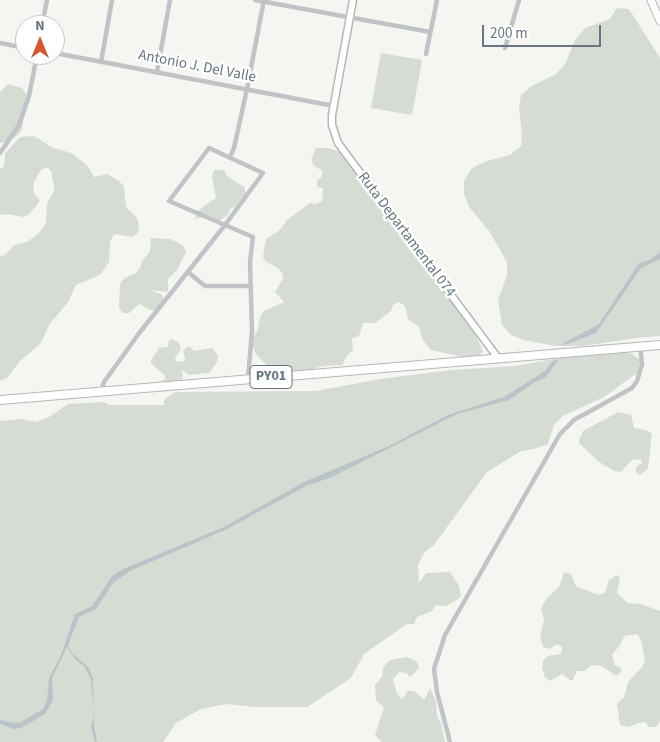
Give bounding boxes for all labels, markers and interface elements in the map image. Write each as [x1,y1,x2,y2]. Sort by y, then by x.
north arrow [15,15,65,65]
scale bar [485,15,604,47]
text: N [35,16,45,36]
text: 200 m [490,23,528,44]
street label: Antonio J. Del Valle [137,47,257,87]
street label: Ruta Departamental 074 [353,169,459,301]
road number: PY01 [250,366,292,388]

